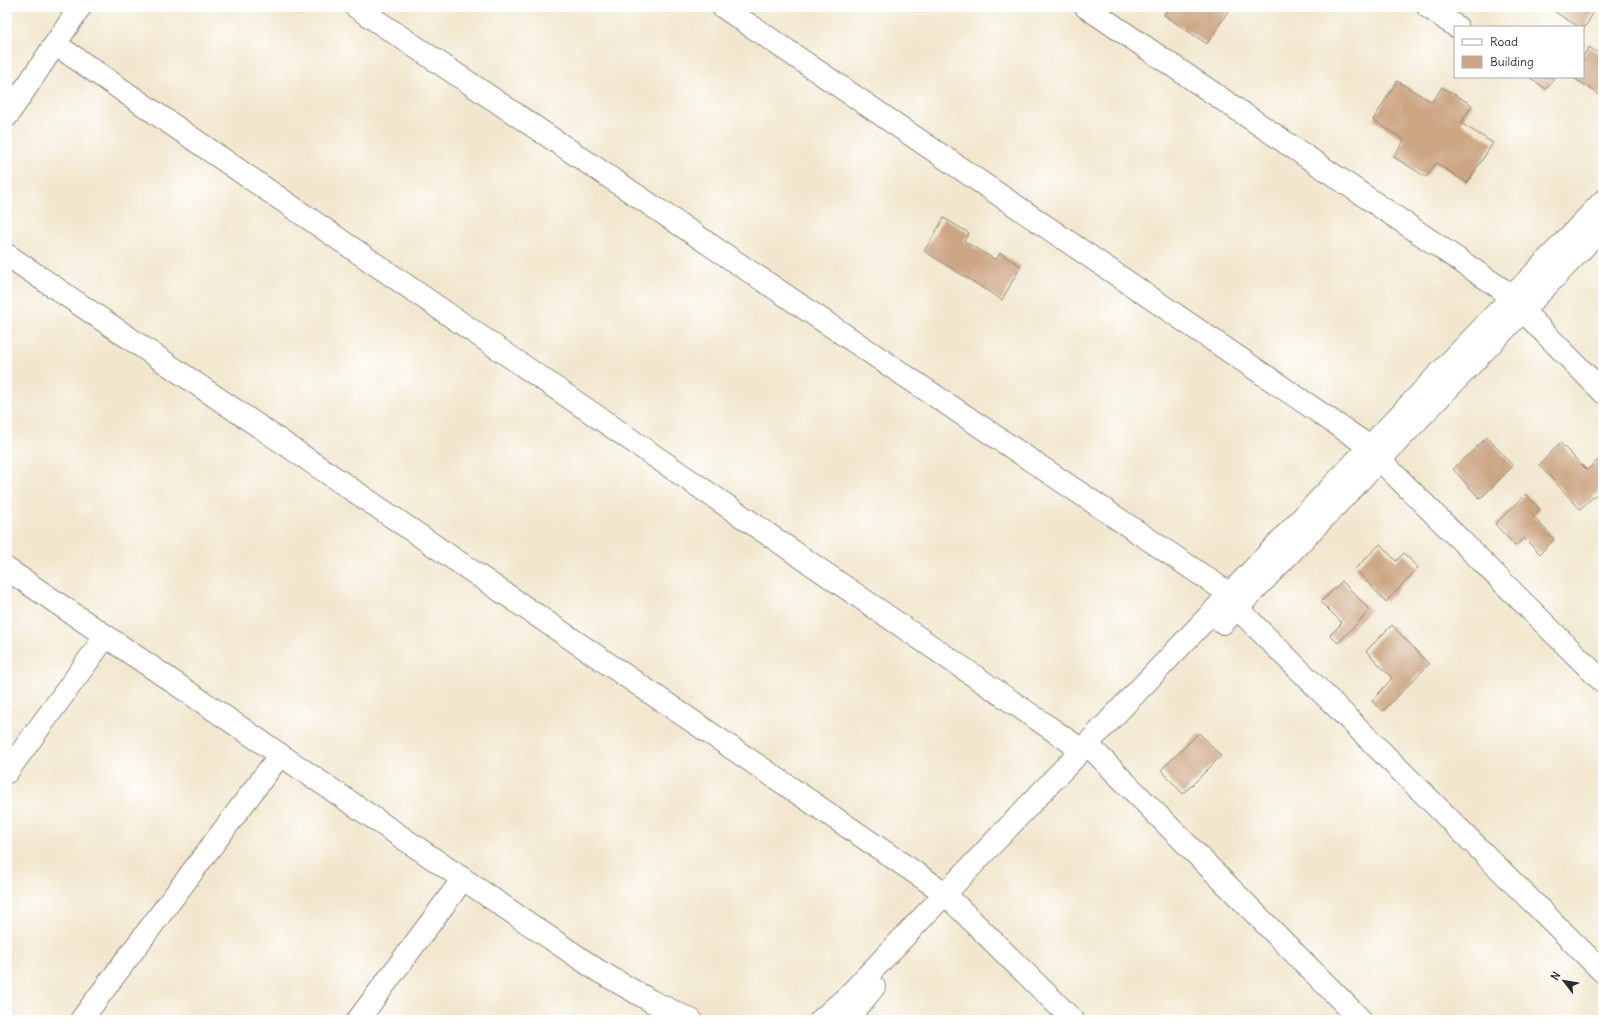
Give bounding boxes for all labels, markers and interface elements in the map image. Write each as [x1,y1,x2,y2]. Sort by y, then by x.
legend [1454,26,1584,78]
text: Road [1490,34,1518,49]
text: Building [1490,54,1534,69]
north arrow [1544,961,1584,1001]
text: N [1547,969,1563,983]

